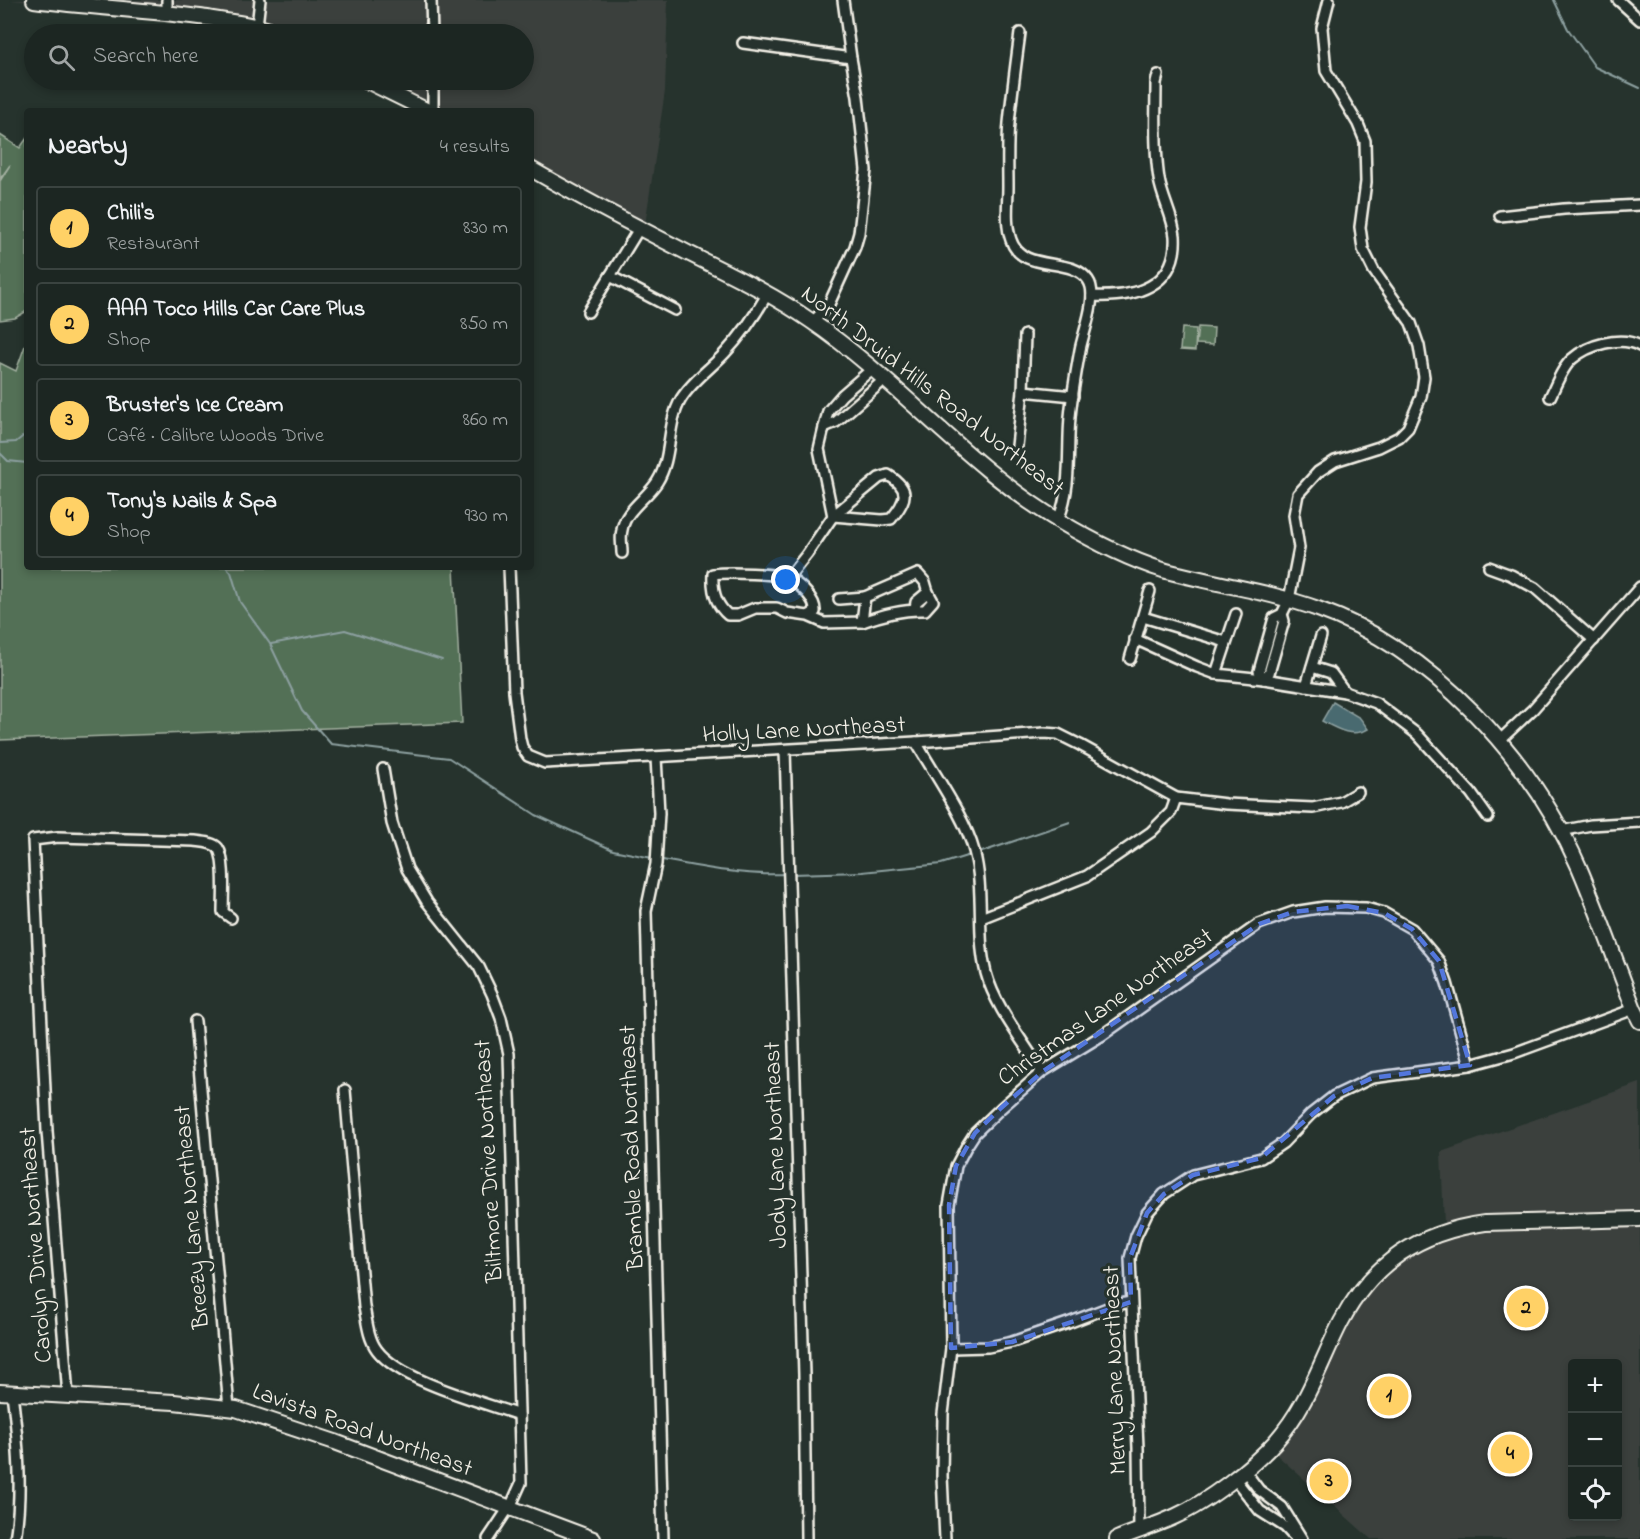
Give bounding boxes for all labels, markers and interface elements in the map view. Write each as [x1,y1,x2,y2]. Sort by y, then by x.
search box [24,24,534,90]
icon: search [45,41,78,74]
text: Search here [93,41,198,73]
text: Nearby [48,128,127,166]
text: 4 results [440,133,510,162]
text: Chili's [107,198,155,230]
text: 1 [66,214,73,243]
text: 830 m [463,214,508,243]
text: Restaurant [107,230,200,259]
street label: North Druid Hills Road Northeast [793,278,1071,506]
text: AAA Toco Hills Car Care Plus [107,294,365,326]
text: 2 [65,310,74,339]
text: 850 m [460,310,508,339]
text: Shop [107,326,151,355]
text: Bruster's Ice Cream [107,390,283,422]
text: 3 [65,406,74,435]
text: 860 m [463,406,508,435]
text: Café · Calibre Woods Drive [107,422,324,451]
text: Tony's Nails & Spa [107,486,277,518]
text: 4 [65,502,74,531]
text: 930 m [465,502,508,531]
text: Shop [107,518,151,547]
your location [771,565,800,594]
street label: Holly Lane Northeast [702,708,906,755]
street label: Christmas Lane Northeast [991,920,1221,1096]
street label: Bramble Road Northeast [611,1025,655,1272]
street label: Biltmore Drive Northeast [466,1038,514,1285]
street label: Jody Lane Northeast [756,1041,799,1249]
street label: Breezy Lane Northeast [166,1104,221,1331]
street label: Carolyn Drive Northeast [11,1126,64,1364]
street label: Merry Lane Northeast [1095,1265,1138,1475]
pin: 2 [1506,1286,1546,1330]
map controls [1568,1359,1622,1521]
button: + [1568,1359,1622,1413]
pin: 1 [1370,1374,1408,1418]
street label: Lavista Road Northeast [247,1375,477,1487]
button: − [1568,1413,1622,1467]
pin: 4 [1490,1432,1530,1476]
pin: 3 [1310,1458,1348,1504]
button: locate [1568,1467,1622,1521]

